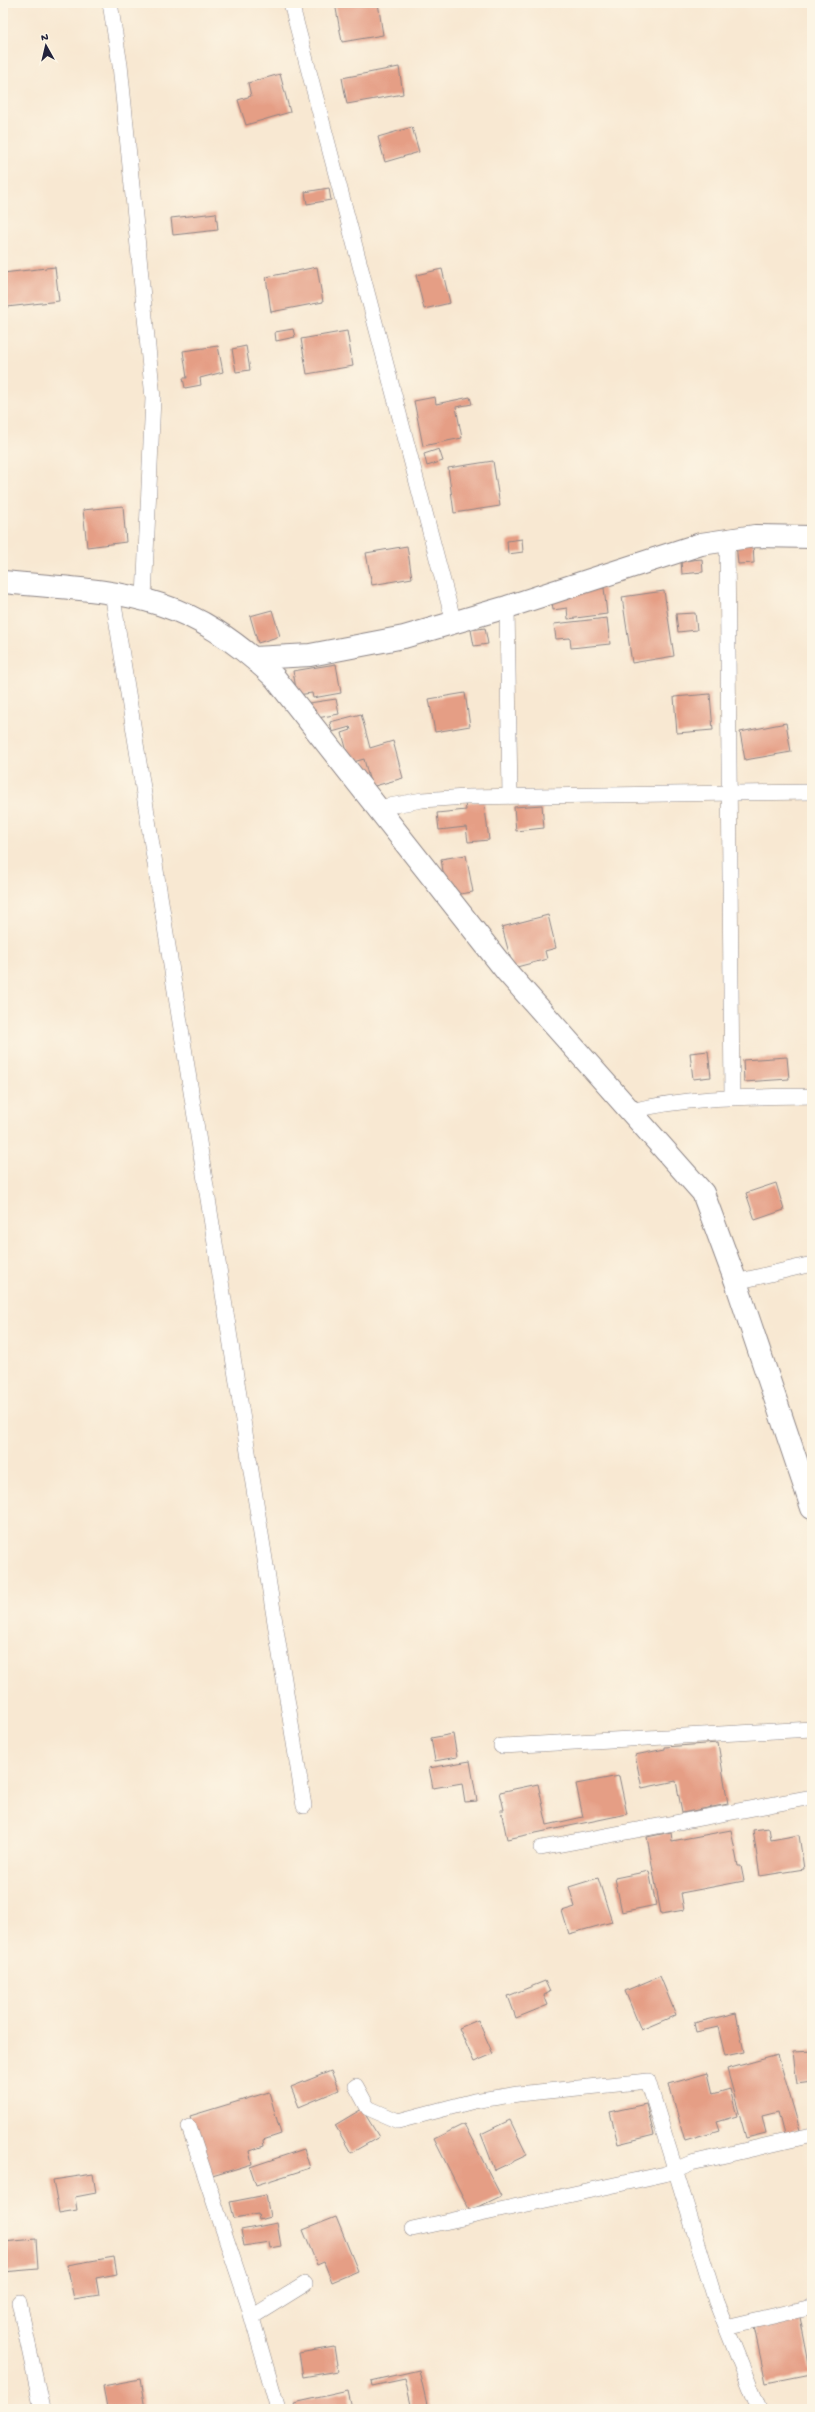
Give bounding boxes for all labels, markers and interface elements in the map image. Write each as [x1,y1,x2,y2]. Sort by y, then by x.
north arrow [26,26,66,66]
text: N [40,32,49,45]

